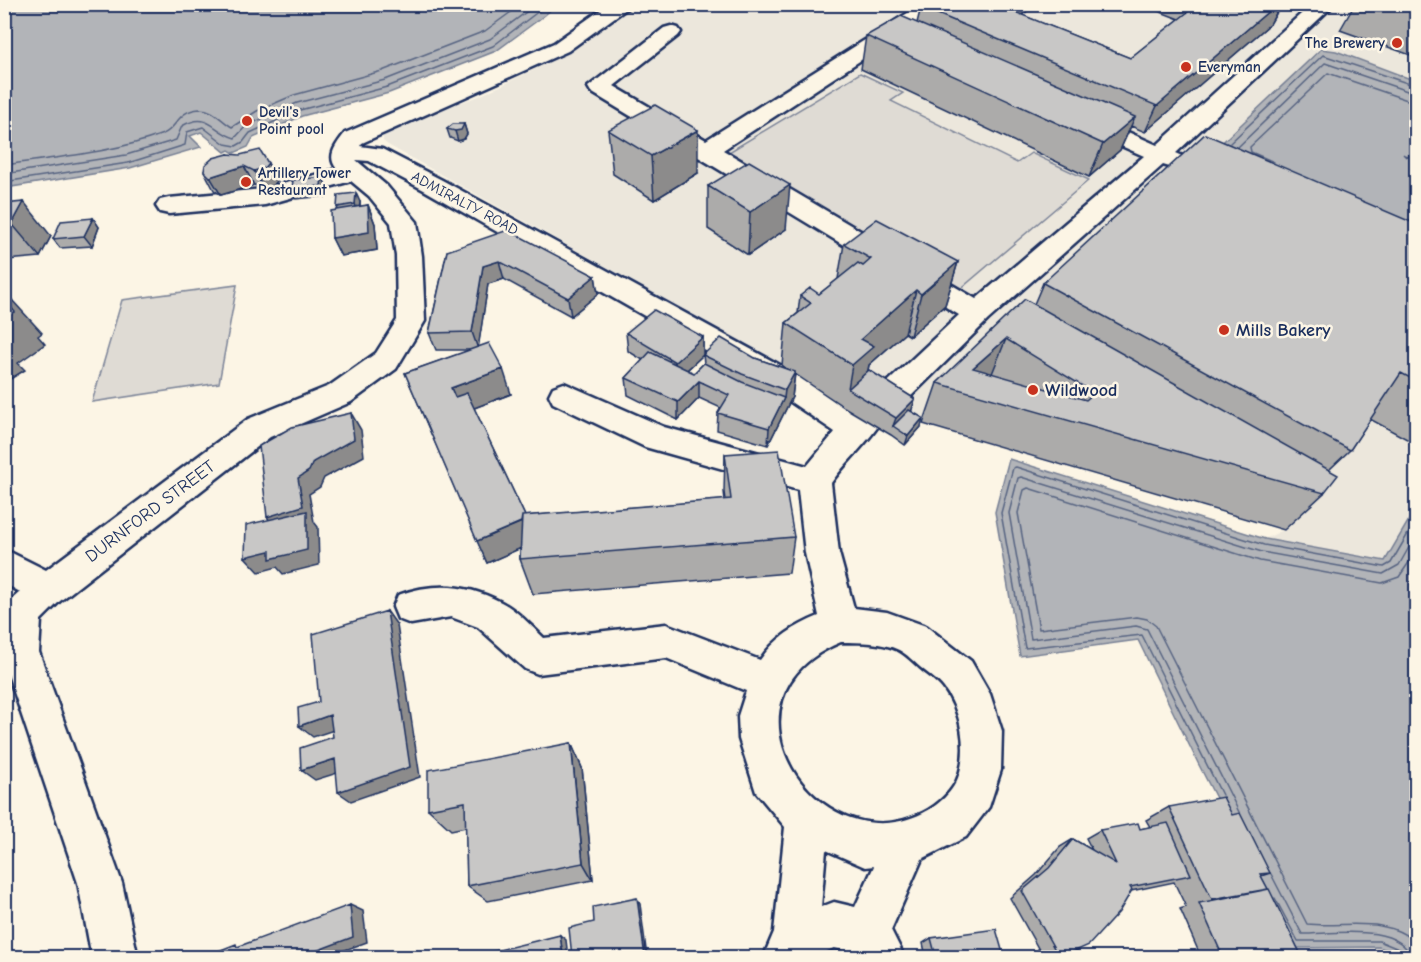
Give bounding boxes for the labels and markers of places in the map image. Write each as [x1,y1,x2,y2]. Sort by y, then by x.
place label: The Brewery [1305,34,1385,52]
marker: The Brewery [1390,36,1404,50]
place label: Everyman [1198,58,1261,76]
marker: Everyman [1179,60,1193,74]
place label: Devil's Point pool [259,103,324,138]
marker: Devil's Point pool [240,114,254,128]
place label: Artillery Tower Restaurant [258,164,351,199]
marker: Artillery Tower Restaurant [239,175,253,189]
place label: Mills Bakery [1236,320,1331,341]
marker: Mills Bakery [1217,323,1231,337]
place label: Wildwood [1045,380,1117,401]
marker: Wildwood [1026,383,1040,397]

